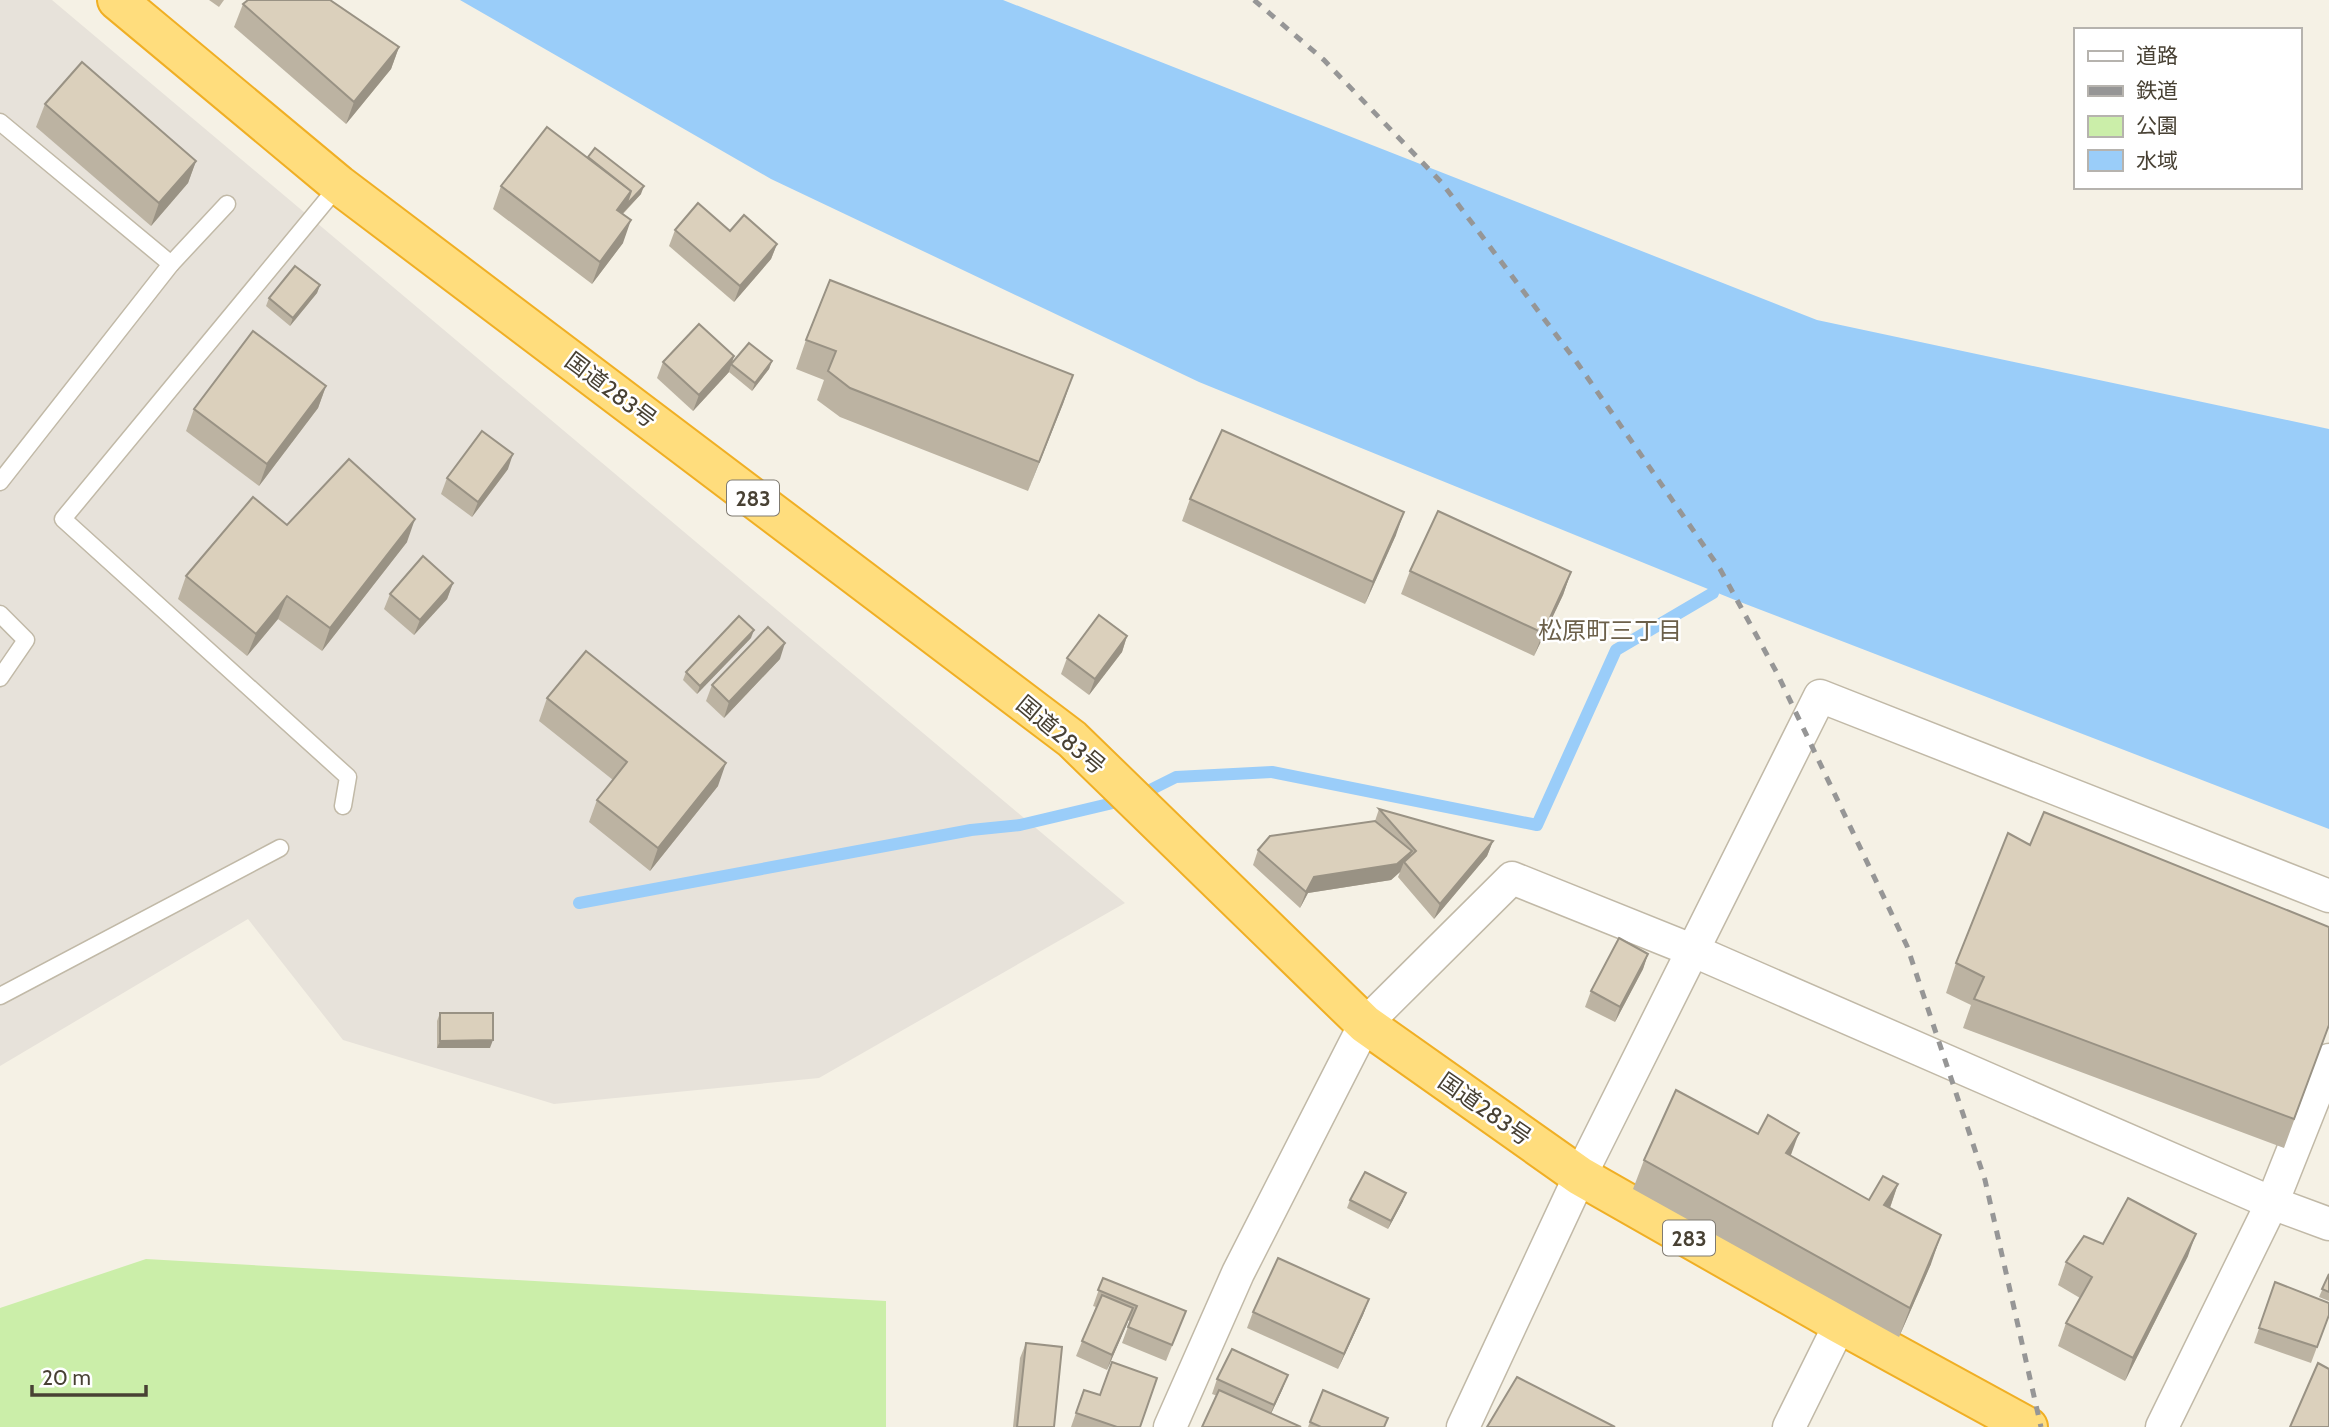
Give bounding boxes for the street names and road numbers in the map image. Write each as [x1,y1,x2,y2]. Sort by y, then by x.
street label: 国道283号 [560,346,662,434]
road number: 283 [727,480,779,516]
street label: 国道283号 [1011,690,1111,780]
street label: 国道283号 [1433,1067,1537,1151]
road number: 283 [1663,1220,1715,1256]

